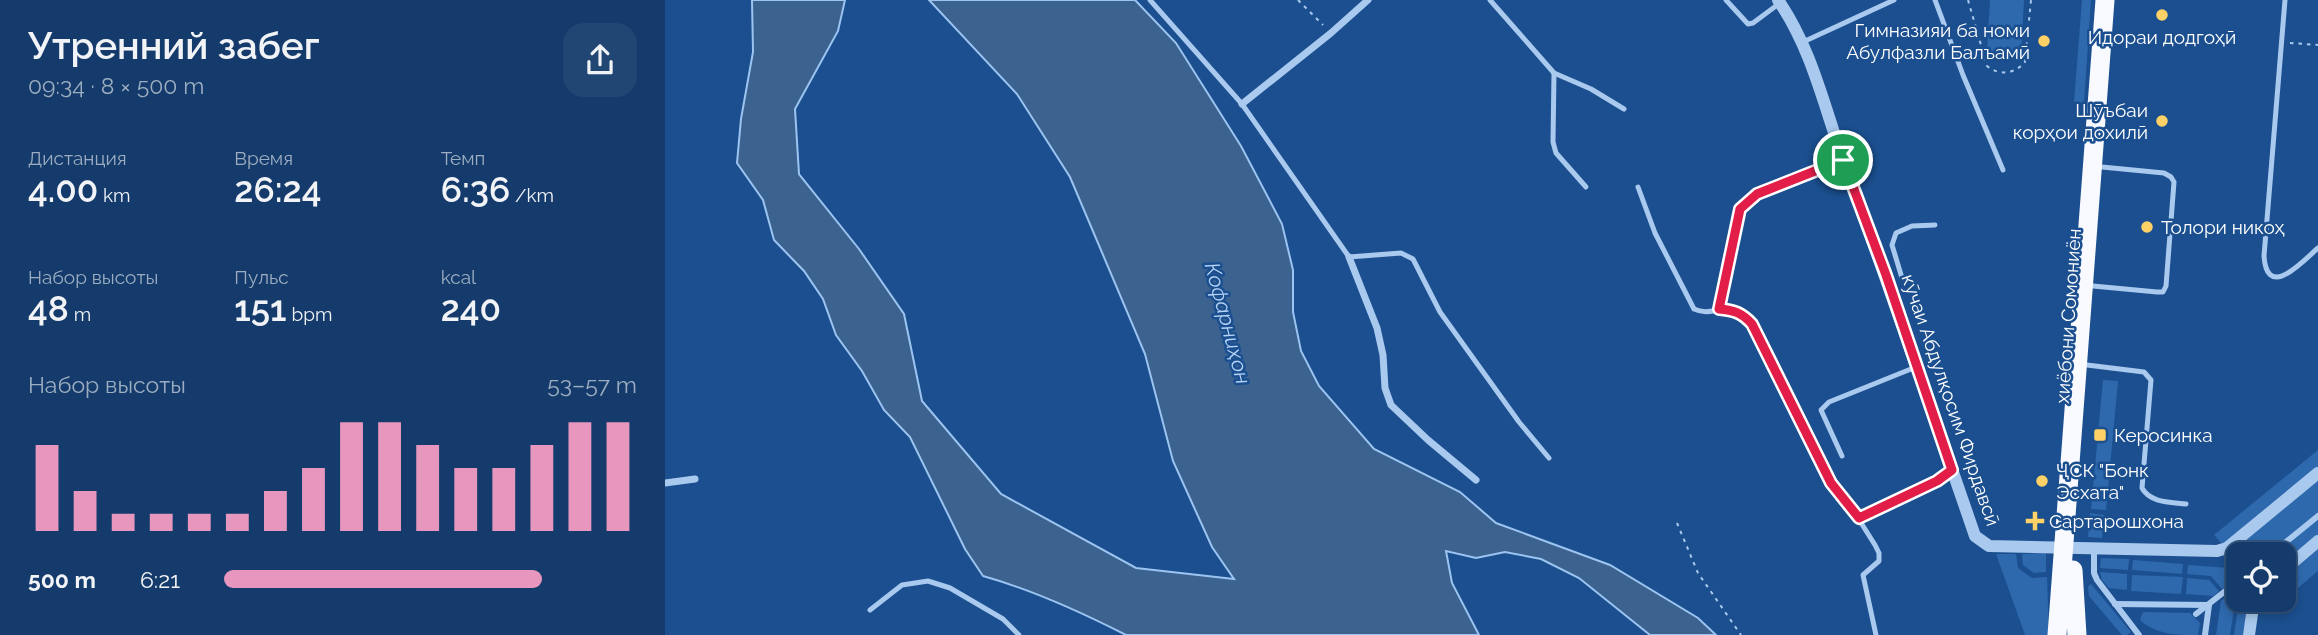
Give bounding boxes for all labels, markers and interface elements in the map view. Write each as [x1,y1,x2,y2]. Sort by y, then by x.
marker: Идораи додгоҳӣ [2154,7,2170,23]
place label: Гимназияи ба номи Абулфазли Балъамӣ [1846,19,2030,63]
text: Утренний забег [28,23,320,68]
button: share [563,23,637,97]
place label: Идораи додгоҳӣ [2088,26,2236,48]
marker: Гимназияи ба номи Абулфазли Балъамӣ [2036,33,2052,49]
text: 09:34 · 8 × 500 m [28,72,204,99]
place label: Шӯъбаи корҳои дохилӣ [2013,99,2148,143]
marker: Шӯъбаи корҳои дохилӣ [2154,113,2170,129]
pin [1813,130,1873,190]
icon: arrive [1824,141,1862,179]
text: Дистанция [28,147,127,169]
text: Время [234,147,293,169]
text: Темп [441,147,485,169]
text: 4.00 [28,169,98,210]
text: 26:24 [234,169,322,210]
text: 6:36 [441,169,510,210]
text: km [98,184,131,206]
text: /km [510,184,554,206]
place label: Толори никоҳ [2161,216,2285,238]
marker: Толори никоҳ [2139,219,2155,235]
street label: хиёбони Сомониён [2051,228,2085,404]
water label: Кофарниҳон [1200,260,1256,386]
text: Набор высоты [28,266,158,288]
text: Пульс [234,266,289,288]
text: kcal [441,266,476,288]
street label: кӯчаи Абдулқосим Фирдавсӣ [1897,271,2005,529]
text: 48 [28,288,69,329]
text: 151 [234,288,287,329]
text: 240 [441,288,501,329]
text: m [69,303,91,325]
text: bpm [287,303,332,325]
text: Набор высоты [28,371,186,398]
text: 53–57 m [547,371,637,398]
place label: Керосинка [2114,424,2213,446]
marker: Керосинка [2092,427,2108,443]
place label: ҶСК "Бонк Эсхата" [2056,459,2149,503]
marker: ҶСК "Бонк Эсхата" [2034,473,2050,489]
place label: Сартарошхона [2049,510,2184,532]
marker: Сартарошхона [2027,513,2043,529]
map controls [2226,542,2296,612]
button: locate [2226,542,2296,612]
text: 500 m [28,566,96,593]
text: 6:21 [140,566,180,593]

